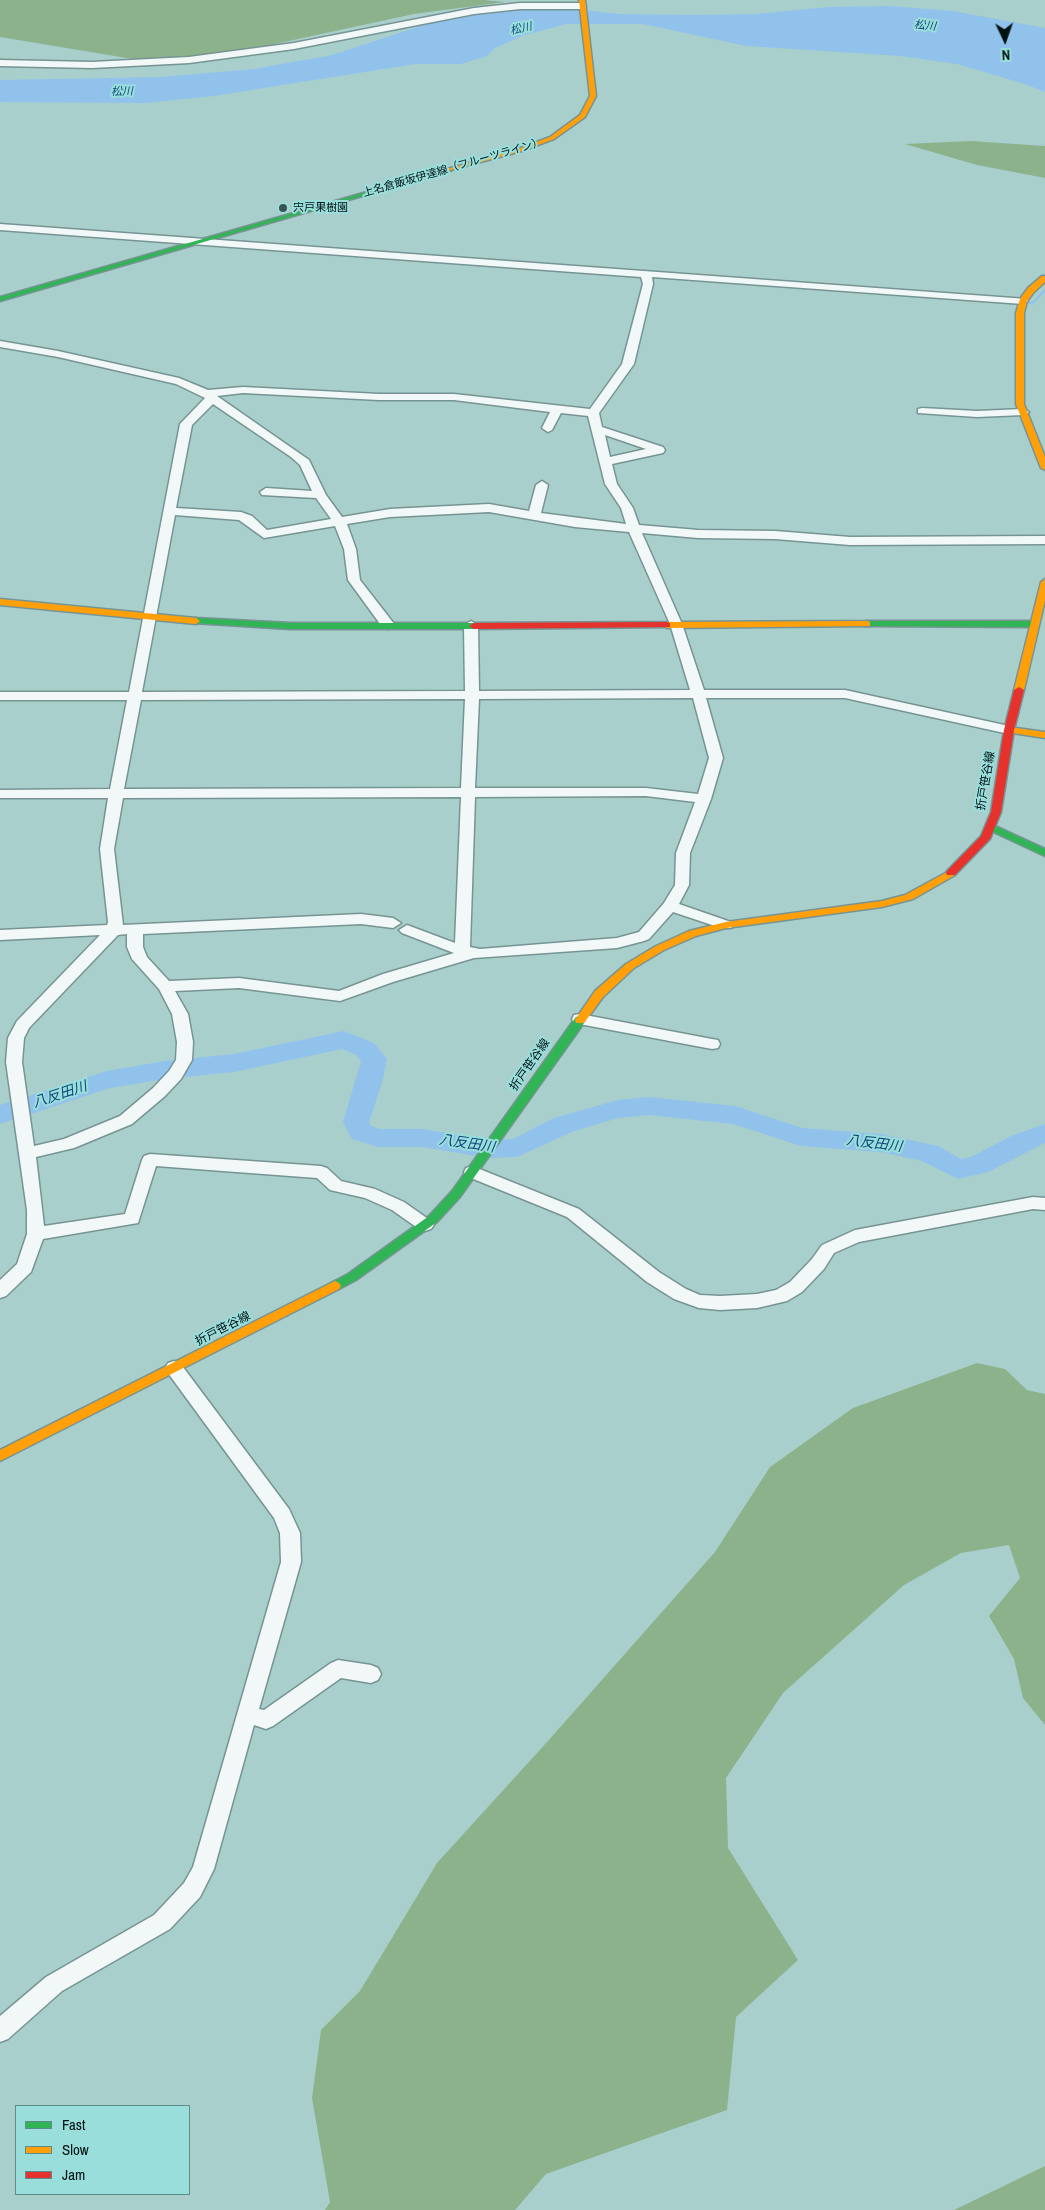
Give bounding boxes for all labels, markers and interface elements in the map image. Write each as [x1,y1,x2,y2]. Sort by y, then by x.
north arrow [980,15,1030,65]
water label: 松川 [913,18,937,34]
water label: 松川 [509,20,533,38]
text: N [1001,46,1010,64]
water label: 松川 [111,85,133,99]
street label: 上名倉飯坂伊達線（フルーツライン） [361,136,545,200]
place label: 宍戸果樹園 [293,201,348,215]
marker: 宍戸果樹園 [277,202,289,214]
street label: 折戸笹谷線 [974,750,998,812]
street label: 折戸笹谷線 [507,1036,553,1094]
water label: 八反田川 [31,1078,89,1112]
water label: 八反田川 [438,1132,496,1156]
water label: 八反田川 [845,1132,903,1156]
street label: 折戸笹谷線 [193,1309,253,1349]
legend [15,2105,190,2195]
text: Fast [62,2114,85,2135]
text: Slow [62,2139,89,2160]
text: Jam [62,2164,85,2185]

